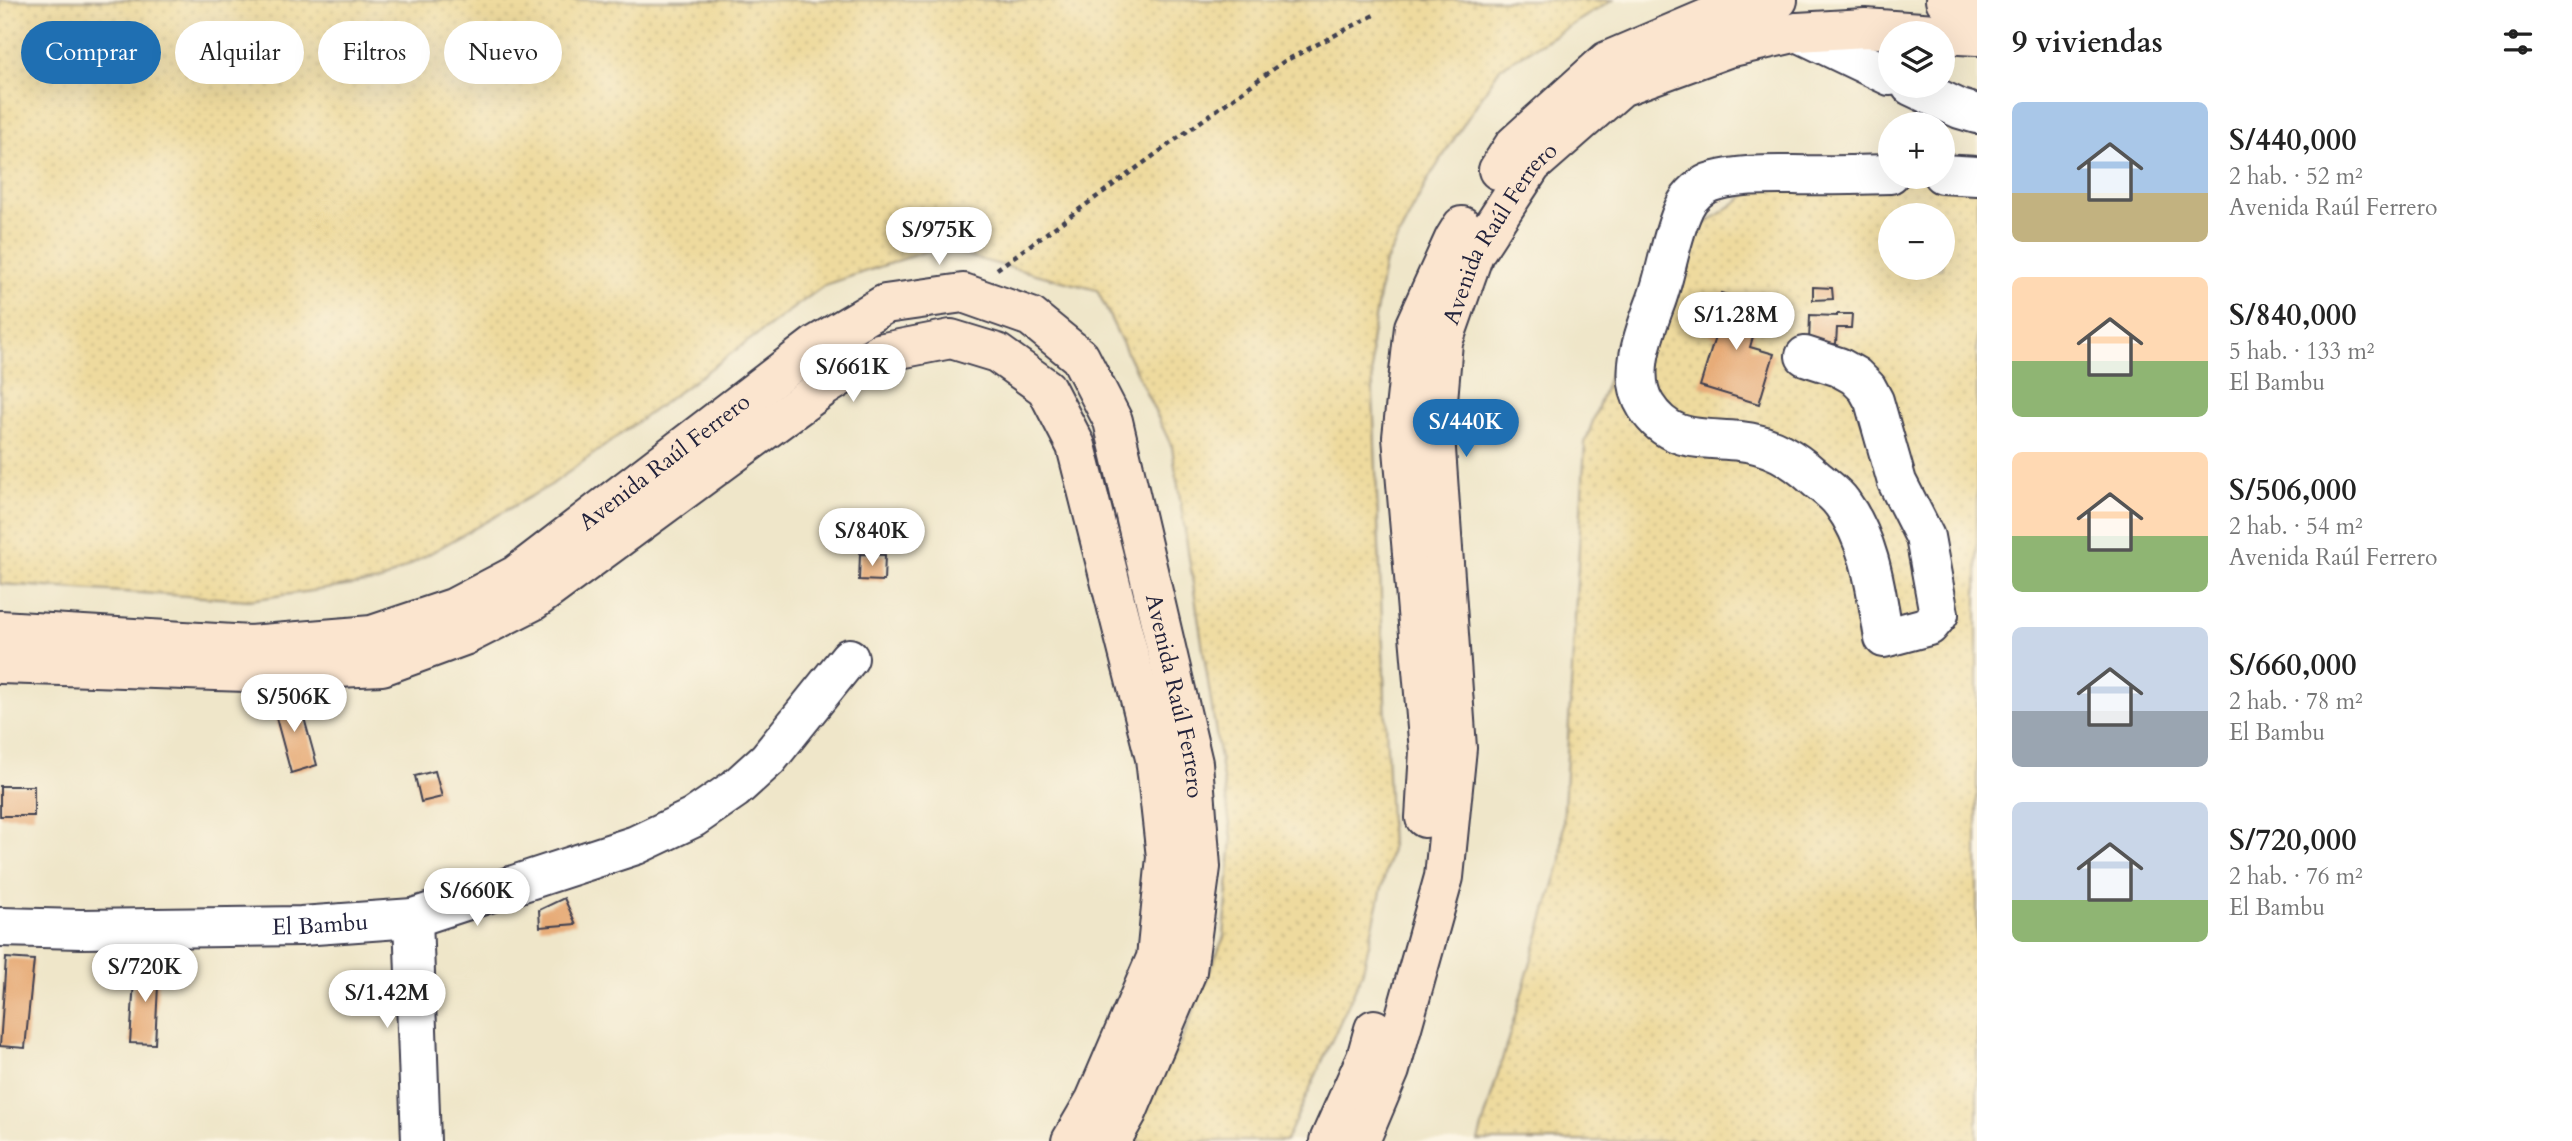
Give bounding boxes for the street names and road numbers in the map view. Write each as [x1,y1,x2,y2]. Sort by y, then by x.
street label: Avenida Raúl Ferrero [1435,135,1564,329]
street label: Avenida Raúl Ferrero [572,386,756,537]
street label: Avenida Raúl Ferrero [1138,591,1211,799]
street label: El Bambu [272,906,369,942]

